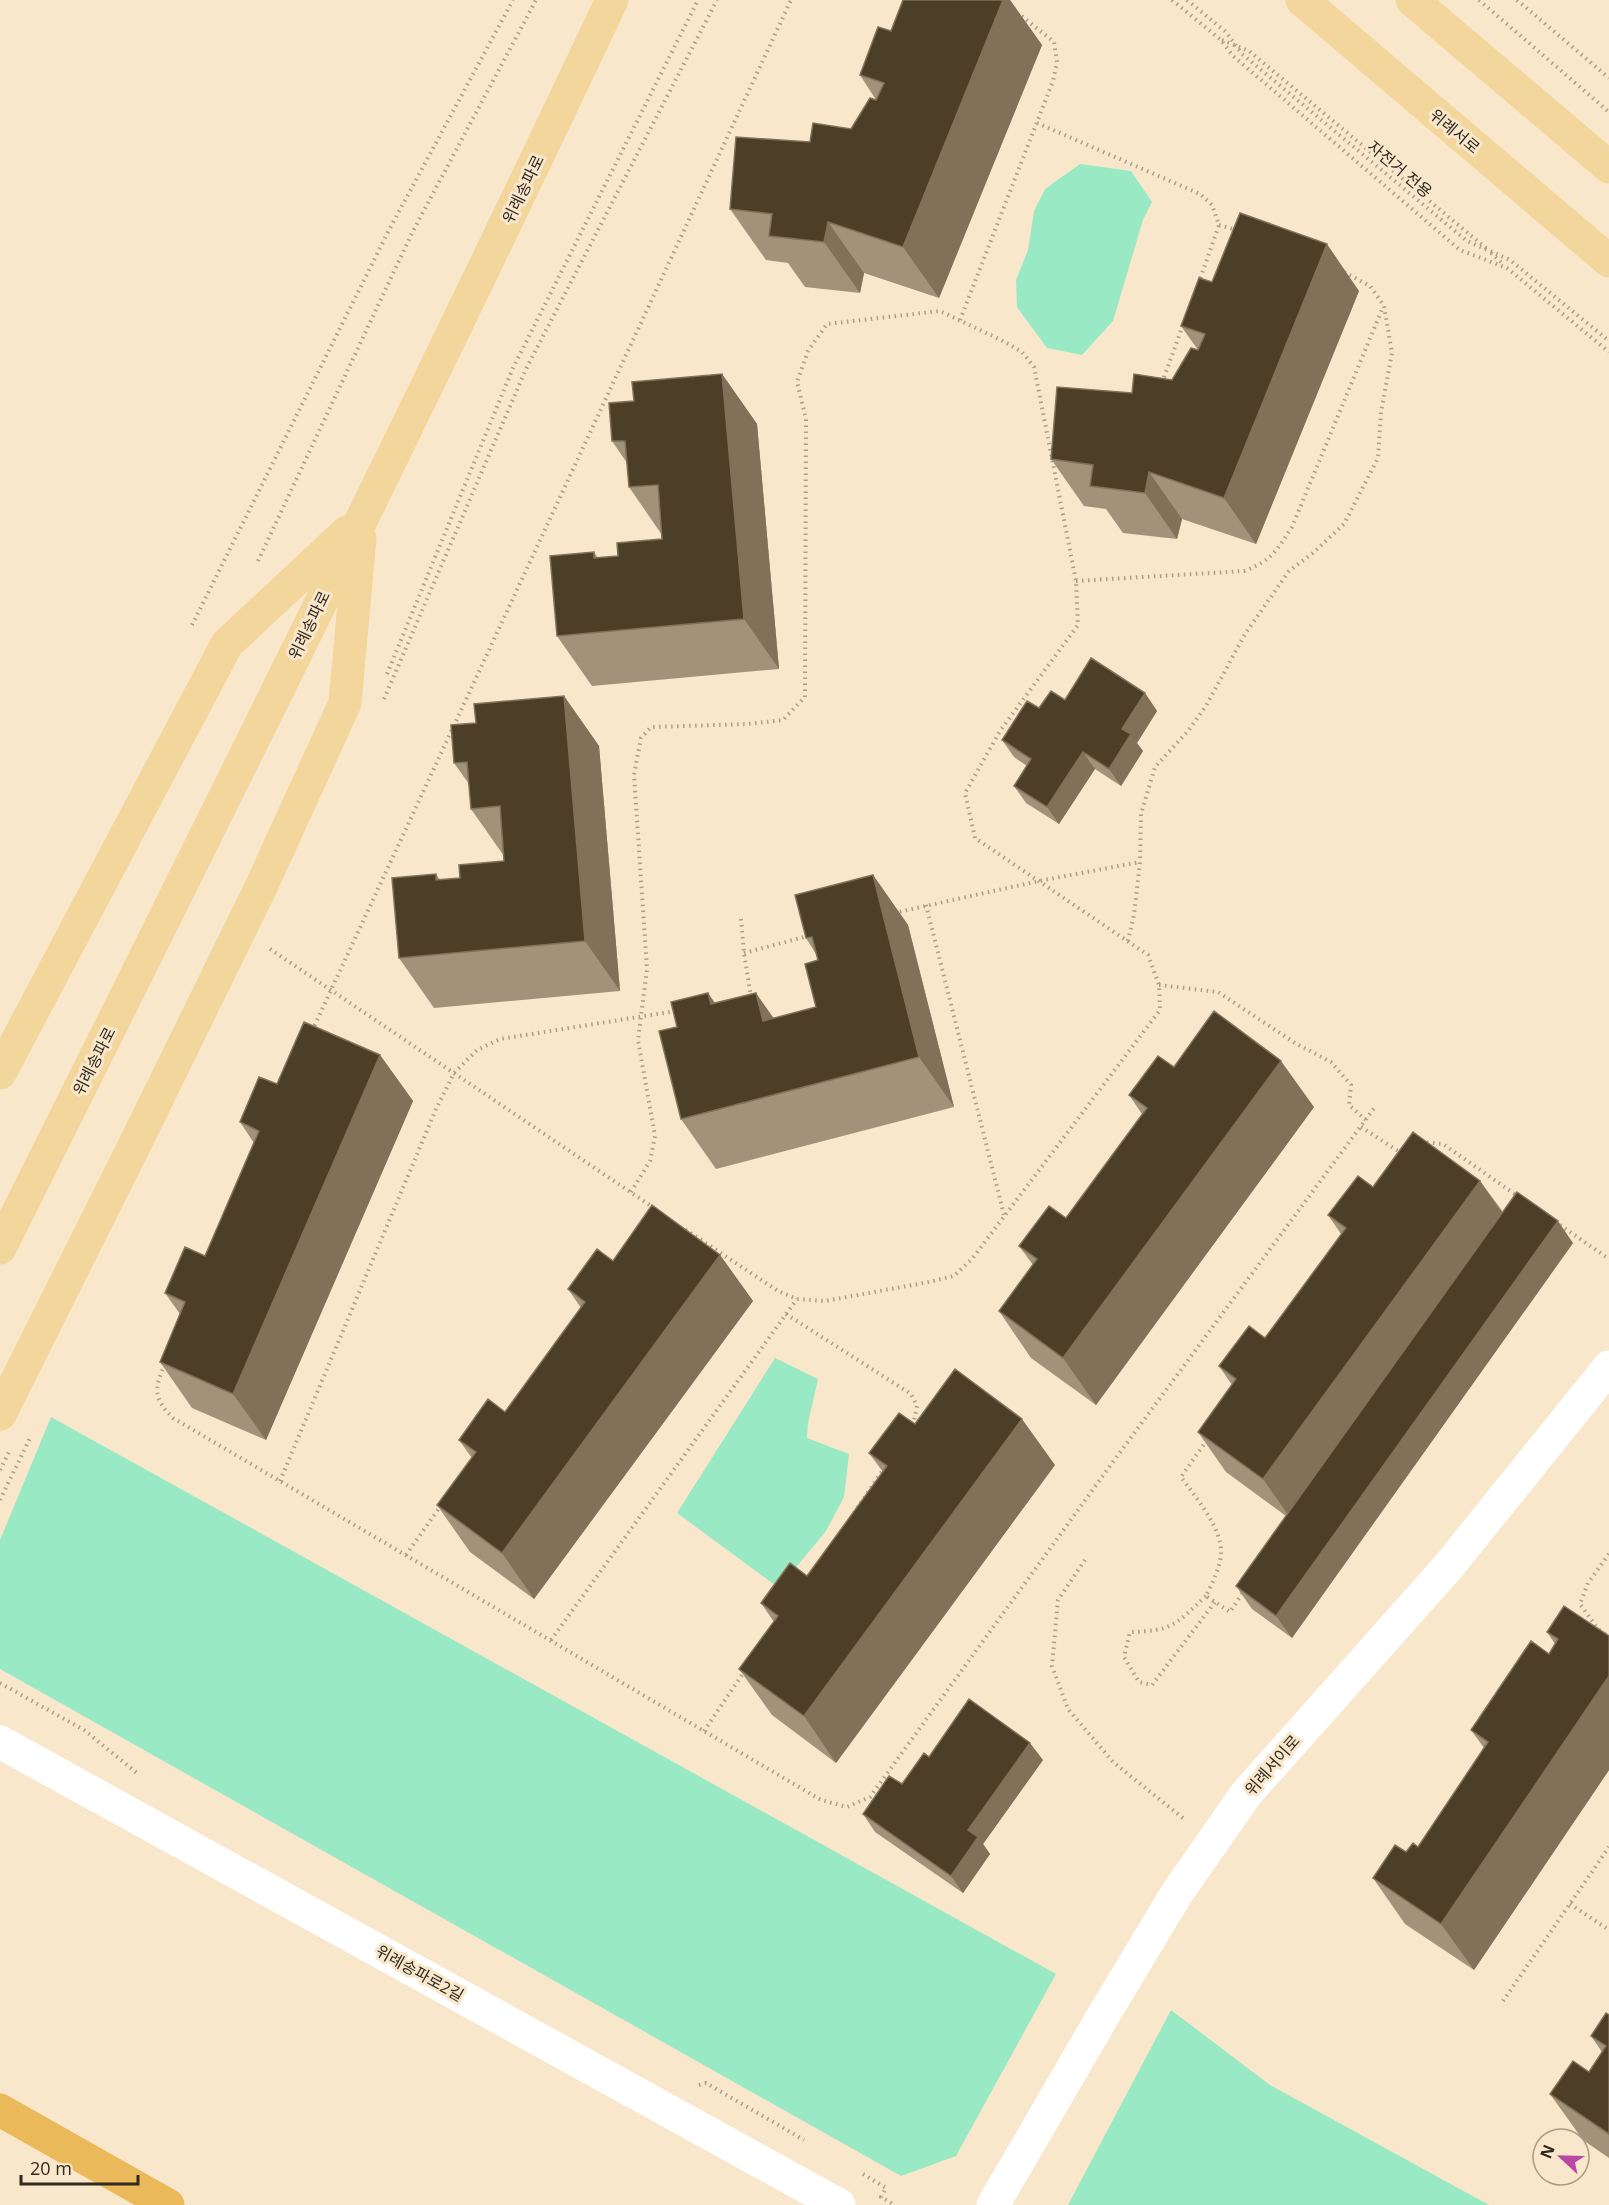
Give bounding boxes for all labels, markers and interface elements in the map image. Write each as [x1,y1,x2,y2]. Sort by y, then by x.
street label: 위례서로 [1425,104,1485,159]
street label: 자전거 전용 [1363,136,1437,202]
street label: 위례송파로 [497,151,549,227]
street label: 위례송파로 [283,587,335,663]
street label: 위례송파로 [67,1023,121,1099]
street label: 위례서이로 [1240,1730,1305,1800]
street label: 위례송파로2길 [372,1940,468,2006]
north arrow [1531,2127,1591,2187]
text: N [1534,2141,1560,2162]
scale bar [21,2148,138,2186]
text: 20 m [30,2156,72,2180]

